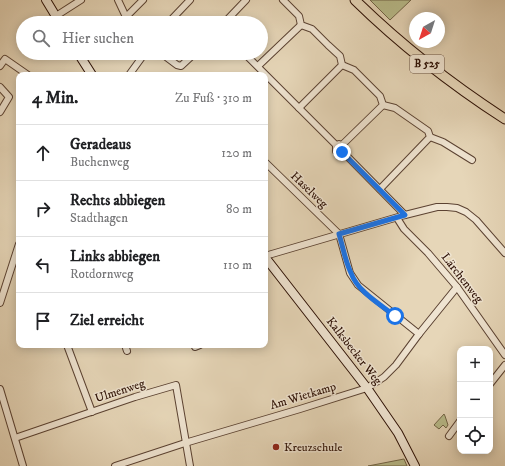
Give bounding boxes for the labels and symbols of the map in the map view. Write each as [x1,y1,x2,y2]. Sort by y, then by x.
north arrow [409,12,445,48]
road number: B 525 [410,55,444,73]
route end [333,143,351,161]
street label: Haselweg [287,169,331,212]
street label: Lärchenweg [438,250,486,306]
route start [386,307,404,325]
street label: Kalksbecker Weg [323,314,385,388]
street label: Ulmenweg [93,376,147,406]
street label: Am Wietkamp [268,379,338,413]
place label: Kreuzschule [284,440,343,455]
marker: Kreuzschule [271,442,281,452]

